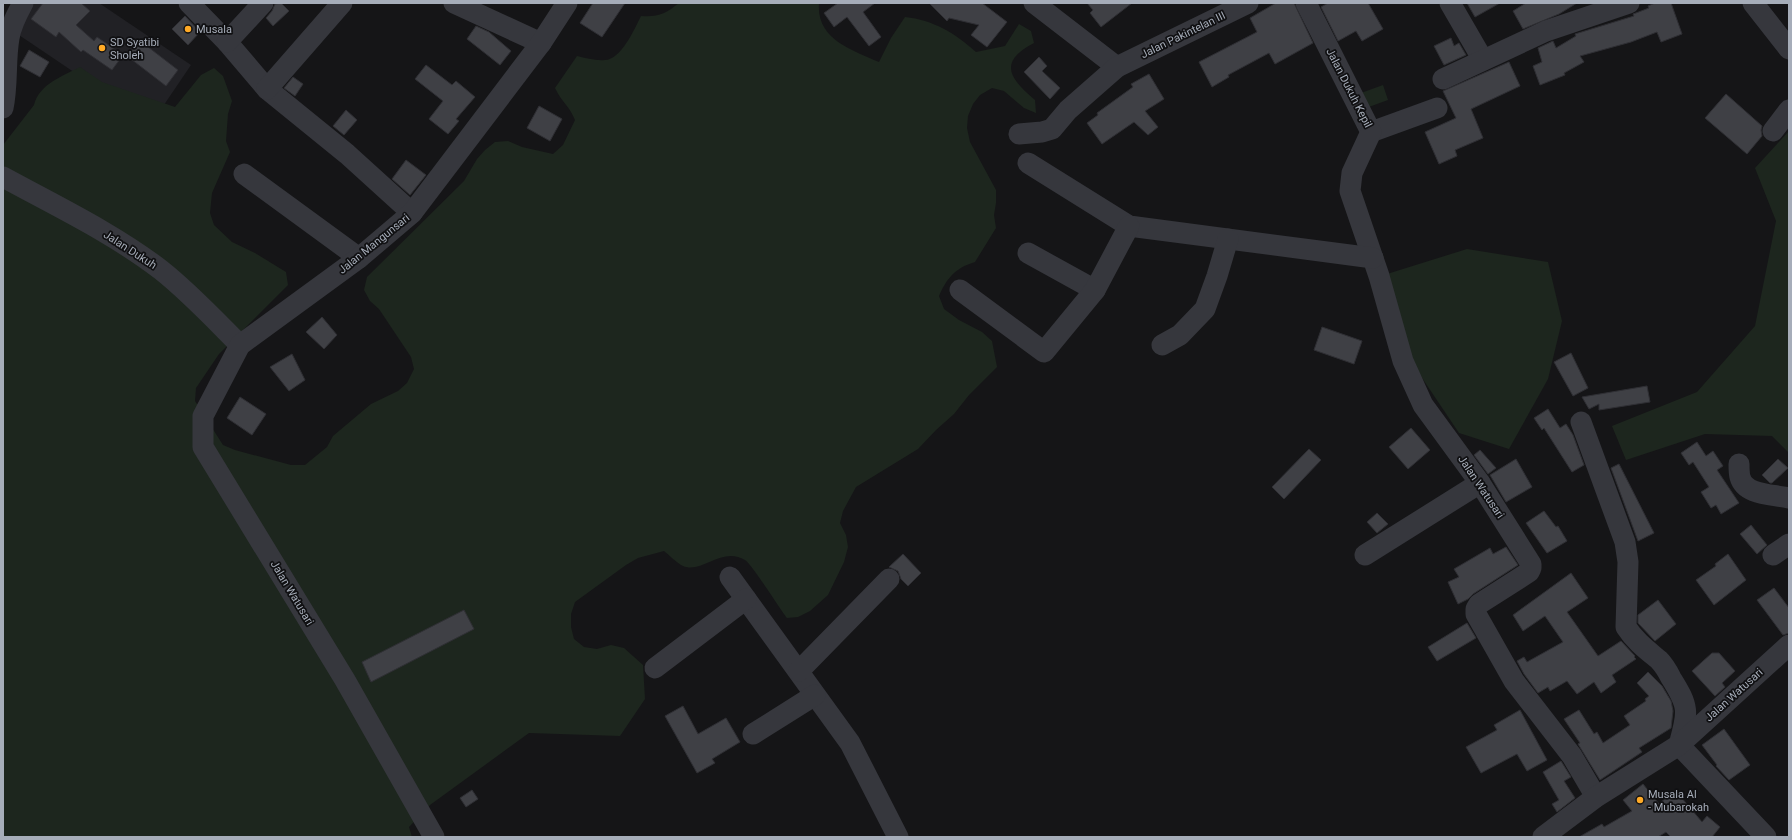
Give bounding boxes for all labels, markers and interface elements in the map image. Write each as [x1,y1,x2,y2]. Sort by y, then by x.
street label: Jalan Pakintelan III [1139,9,1227,61]
place label: Musala [196,23,232,36]
marker: Musala [183,24,193,34]
place label: SD Syatibi Sholeh [110,36,159,62]
marker: SD Syatibi Sholeh [97,43,107,53]
street label: Jalan Dukuh Kepil [1323,46,1375,130]
street label: Jalan Mangunsari [336,211,412,277]
street label: Jalan Dukuh [101,228,159,272]
street label: Jalan Watusari [1455,453,1507,521]
street label: Jalan Watusari [268,558,316,628]
street label: Jalan Watusari [1703,666,1765,724]
place label: Musala Al - Mubarokah [1648,788,1709,814]
marker: Musala Al - Mubarokah [1635,795,1645,805]

